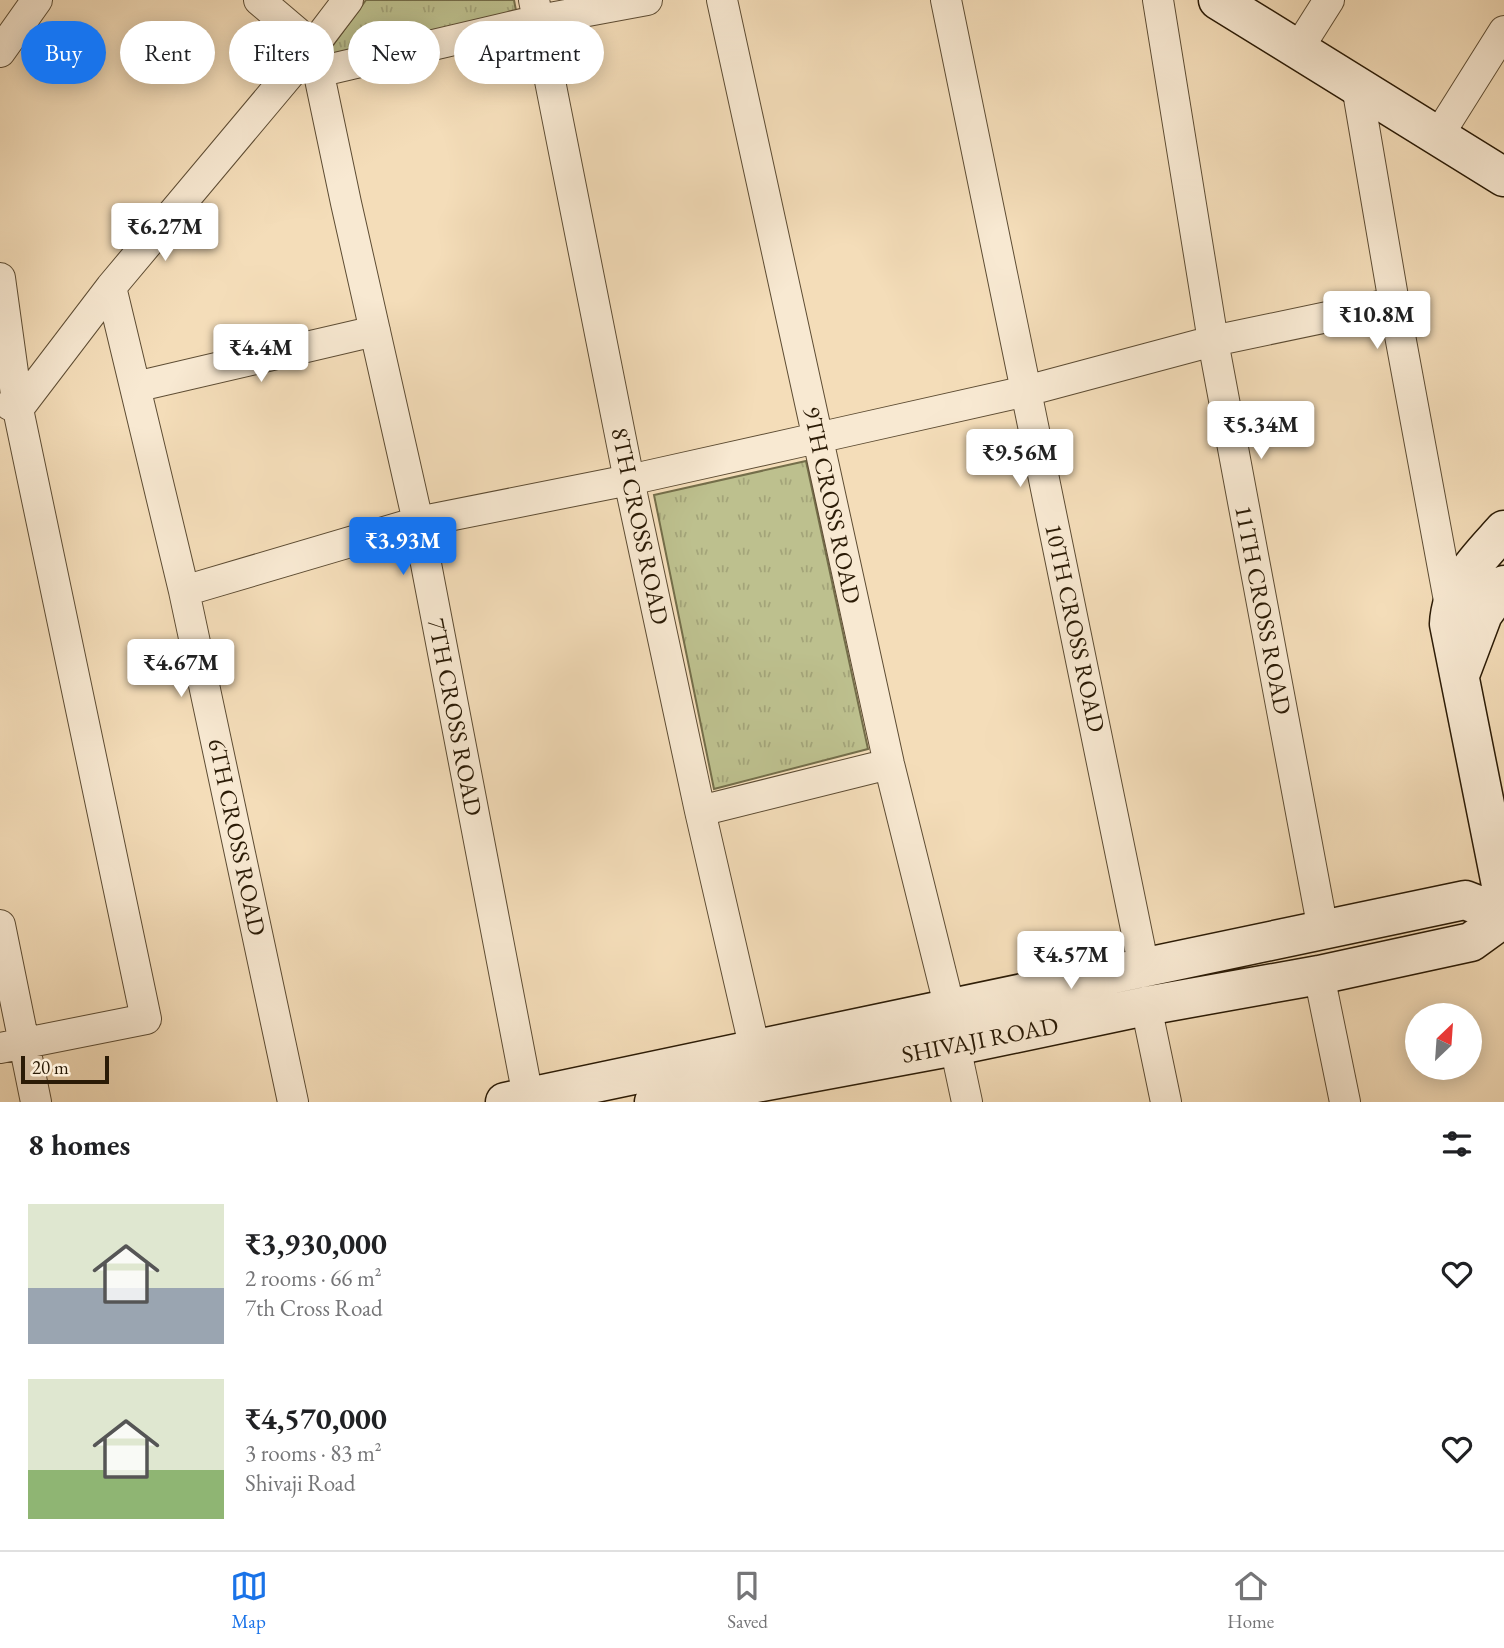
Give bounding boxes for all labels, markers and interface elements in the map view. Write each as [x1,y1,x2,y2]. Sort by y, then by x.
chip: Buy [21,21,106,84]
chip: Rent [120,21,215,84]
chip: Filters [229,21,334,84]
chip: New [348,21,440,84]
chip: Apartment [454,21,604,84]
pin: ₹6.27M [108,204,222,263]
text: ₹6.27M [127,211,203,241]
pin: ₹10.8M [1320,292,1434,351]
text: ₹10.8M [1339,299,1415,329]
pin: ₹4.4M [212,324,310,384]
text: ₹4.4M [229,332,293,362]
pin: ₹5.34M [1204,402,1318,461]
street label: 9TH CROSS ROAD [796,403,869,606]
text: ₹5.34M [1223,409,1299,439]
street label: 8TH CROSS ROAD [604,424,677,627]
pin: ₹9.56M [963,430,1077,489]
text: ₹9.56M [982,437,1058,467]
street label: 11TH CROSS ROAD [1228,503,1299,717]
pin: ₹3.93M [346,518,460,577]
street label: 10TH CROSS ROAD [1038,521,1113,735]
text: ₹3.93M [365,525,441,555]
street label: 7TH CROSS ROAD [421,615,490,818]
pin: ₹4.67M [124,640,238,699]
text: ₹4.67M [143,647,219,677]
street label: 6TH CROSS ROAD [201,735,274,938]
pin: ₹4.57M [1014,932,1128,991]
text: ₹4.57M [1033,939,1109,969]
north arrow [1405,1003,1482,1080]
map controls [1405,1003,1482,1080]
street label: SHIVAJI ROAD [899,1009,1061,1070]
scale bar [21,1053,108,1085]
text: 20 m [32,1055,69,1080]
text: 8 homes [28,1125,130,1164]
icon: filters [1438,1125,1476,1163]
text: ₹3,930,000 [245,1224,387,1263]
icon: home [84,1232,168,1316]
icon: heart [1438,1255,1476,1293]
text: 2 rooms · 66 m² [245,1263,382,1293]
text: 7th Cross Road [245,1293,383,1323]
text: ₹4,570,000 [245,1399,387,1438]
icon: home [84,1407,168,1491]
icon: heart [1438,1430,1476,1468]
text: 3 rooms · 83 m² [245,1438,382,1468]
text: Shivaji Road [245,1468,355,1498]
tab: Map [230,1567,268,1634]
tab: Saved [727,1567,768,1634]
tab: Home [1227,1567,1274,1634]

